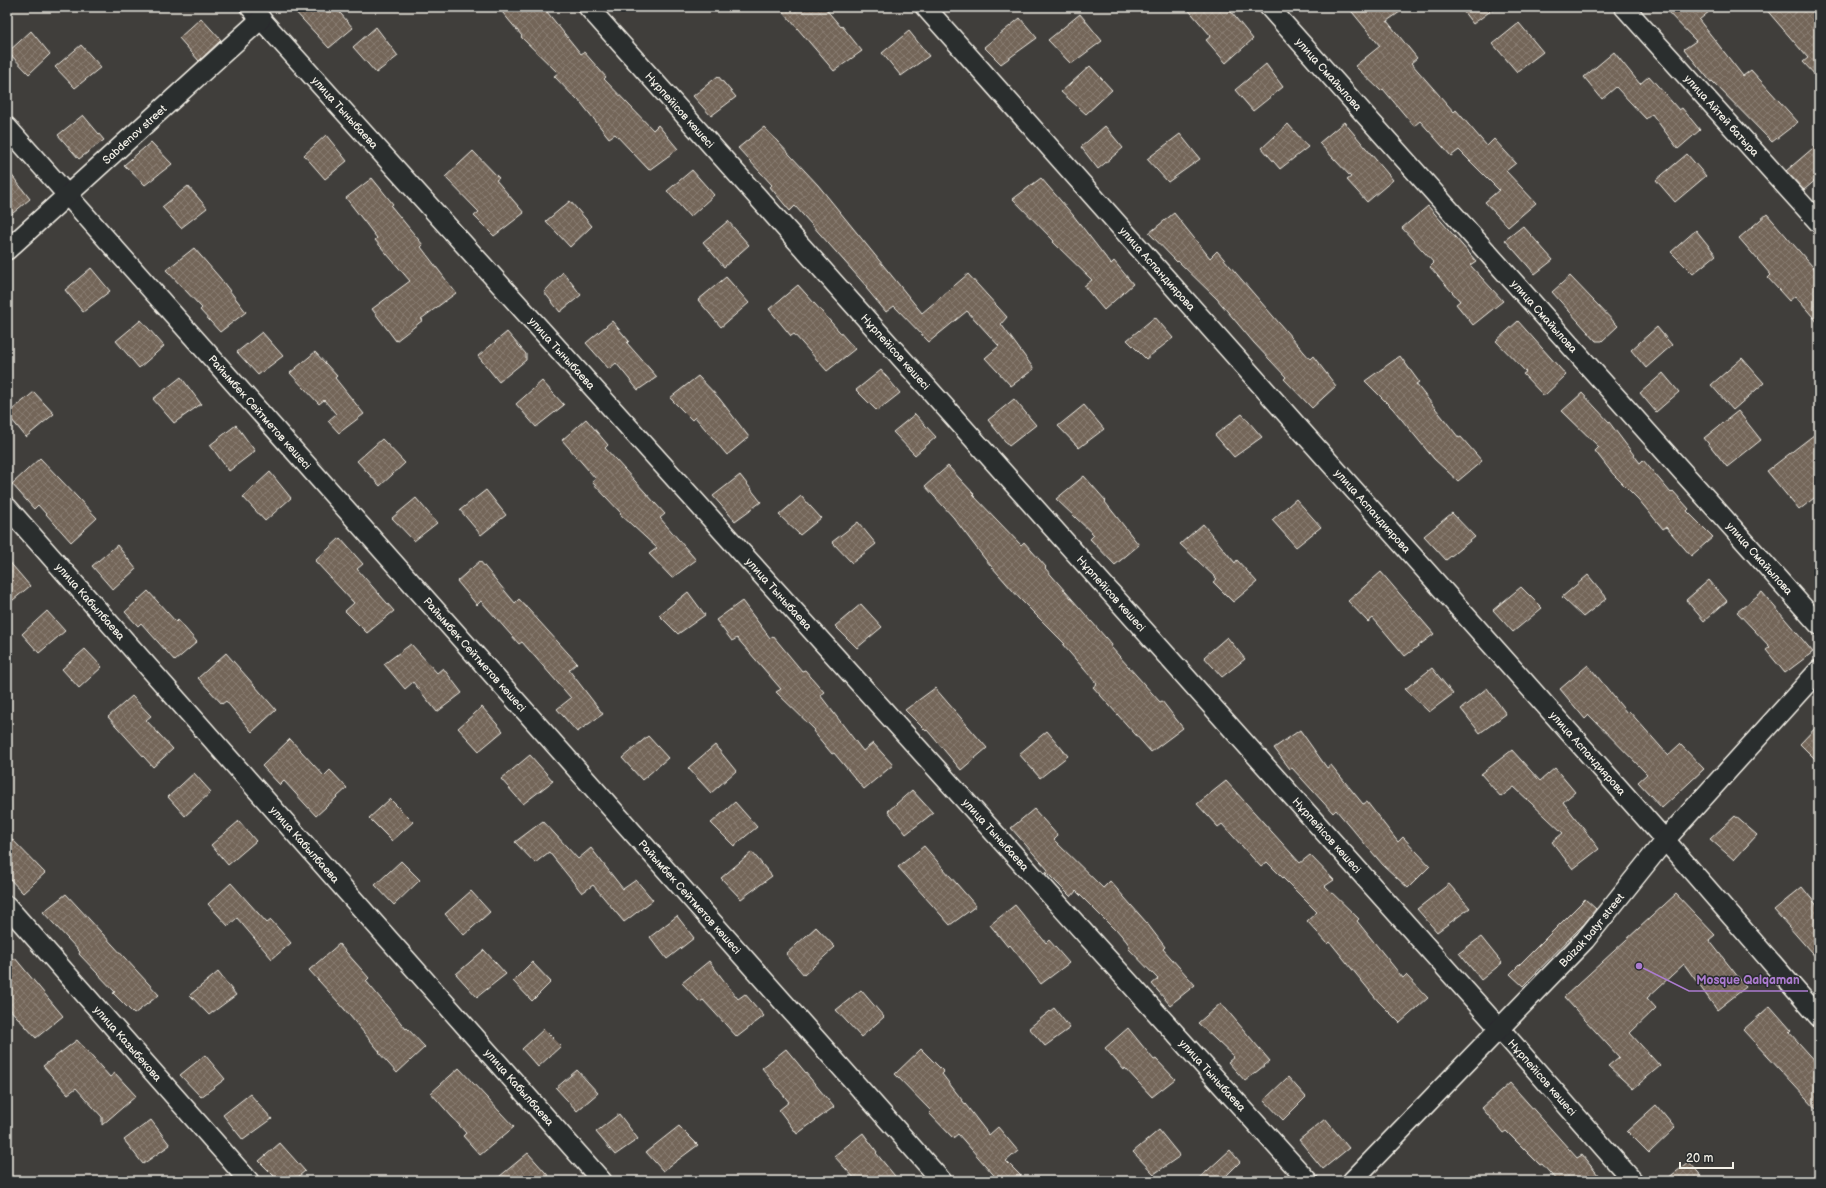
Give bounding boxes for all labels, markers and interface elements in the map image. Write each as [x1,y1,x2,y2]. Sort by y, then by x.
street label: улица Смайылова [1293,35,1365,114]
street label: Нұрпейісов көшесі [643,69,717,151]
street label: улица Айтей батыра [1682,72,1762,159]
street label: улица Тыныбаева [309,74,381,152]
street label: Sabdenov street [100,102,169,167]
street label: улица Аспандиярова [1117,224,1198,314]
street label: улица Смайылова [1508,277,1580,356]
street label: Нұрпейісов көшесі [858,311,933,392]
street label: улица Тыныбаева [526,314,598,392]
street label: Райымбек Сейтметов көшесі [206,352,314,472]
street label: улица Аспандиярова [1332,466,1414,556]
street label: улица Смайылова [1724,519,1796,598]
street label: Нұрпейісов көшесі [1074,553,1148,634]
street label: улица Тыныбаева [743,555,815,633]
street label: улица Кабылбаева [53,560,128,643]
street label: Райымбек Сейтметов көшесі [421,595,529,714]
street label: улица Аспандиярова [1547,708,1629,798]
street label: Нұрпейісов көшесі [1290,795,1364,876]
street label: улица Тыныбаева [960,796,1032,874]
street label: улица Кабылбаева [267,803,343,886]
street label: Райымбек Сейтметов көшесі [636,837,744,957]
street label: Baizak batyr street [1556,890,1627,969]
callout: Mosque Qalqaman [1689,967,1808,991]
text: Mosque Qalqaman [1696,973,1800,988]
street label: улица Казыбекова [91,1003,165,1084]
street label: улица Тыныбаева [1177,1036,1249,1114]
street label: Нұрпейісов көшесі [1505,1037,1579,1118]
street label: улица Кабылбаева [482,1046,557,1129]
scale bar [1680,1144,1733,1170]
text: 20 m [1686,1151,1713,1166]

